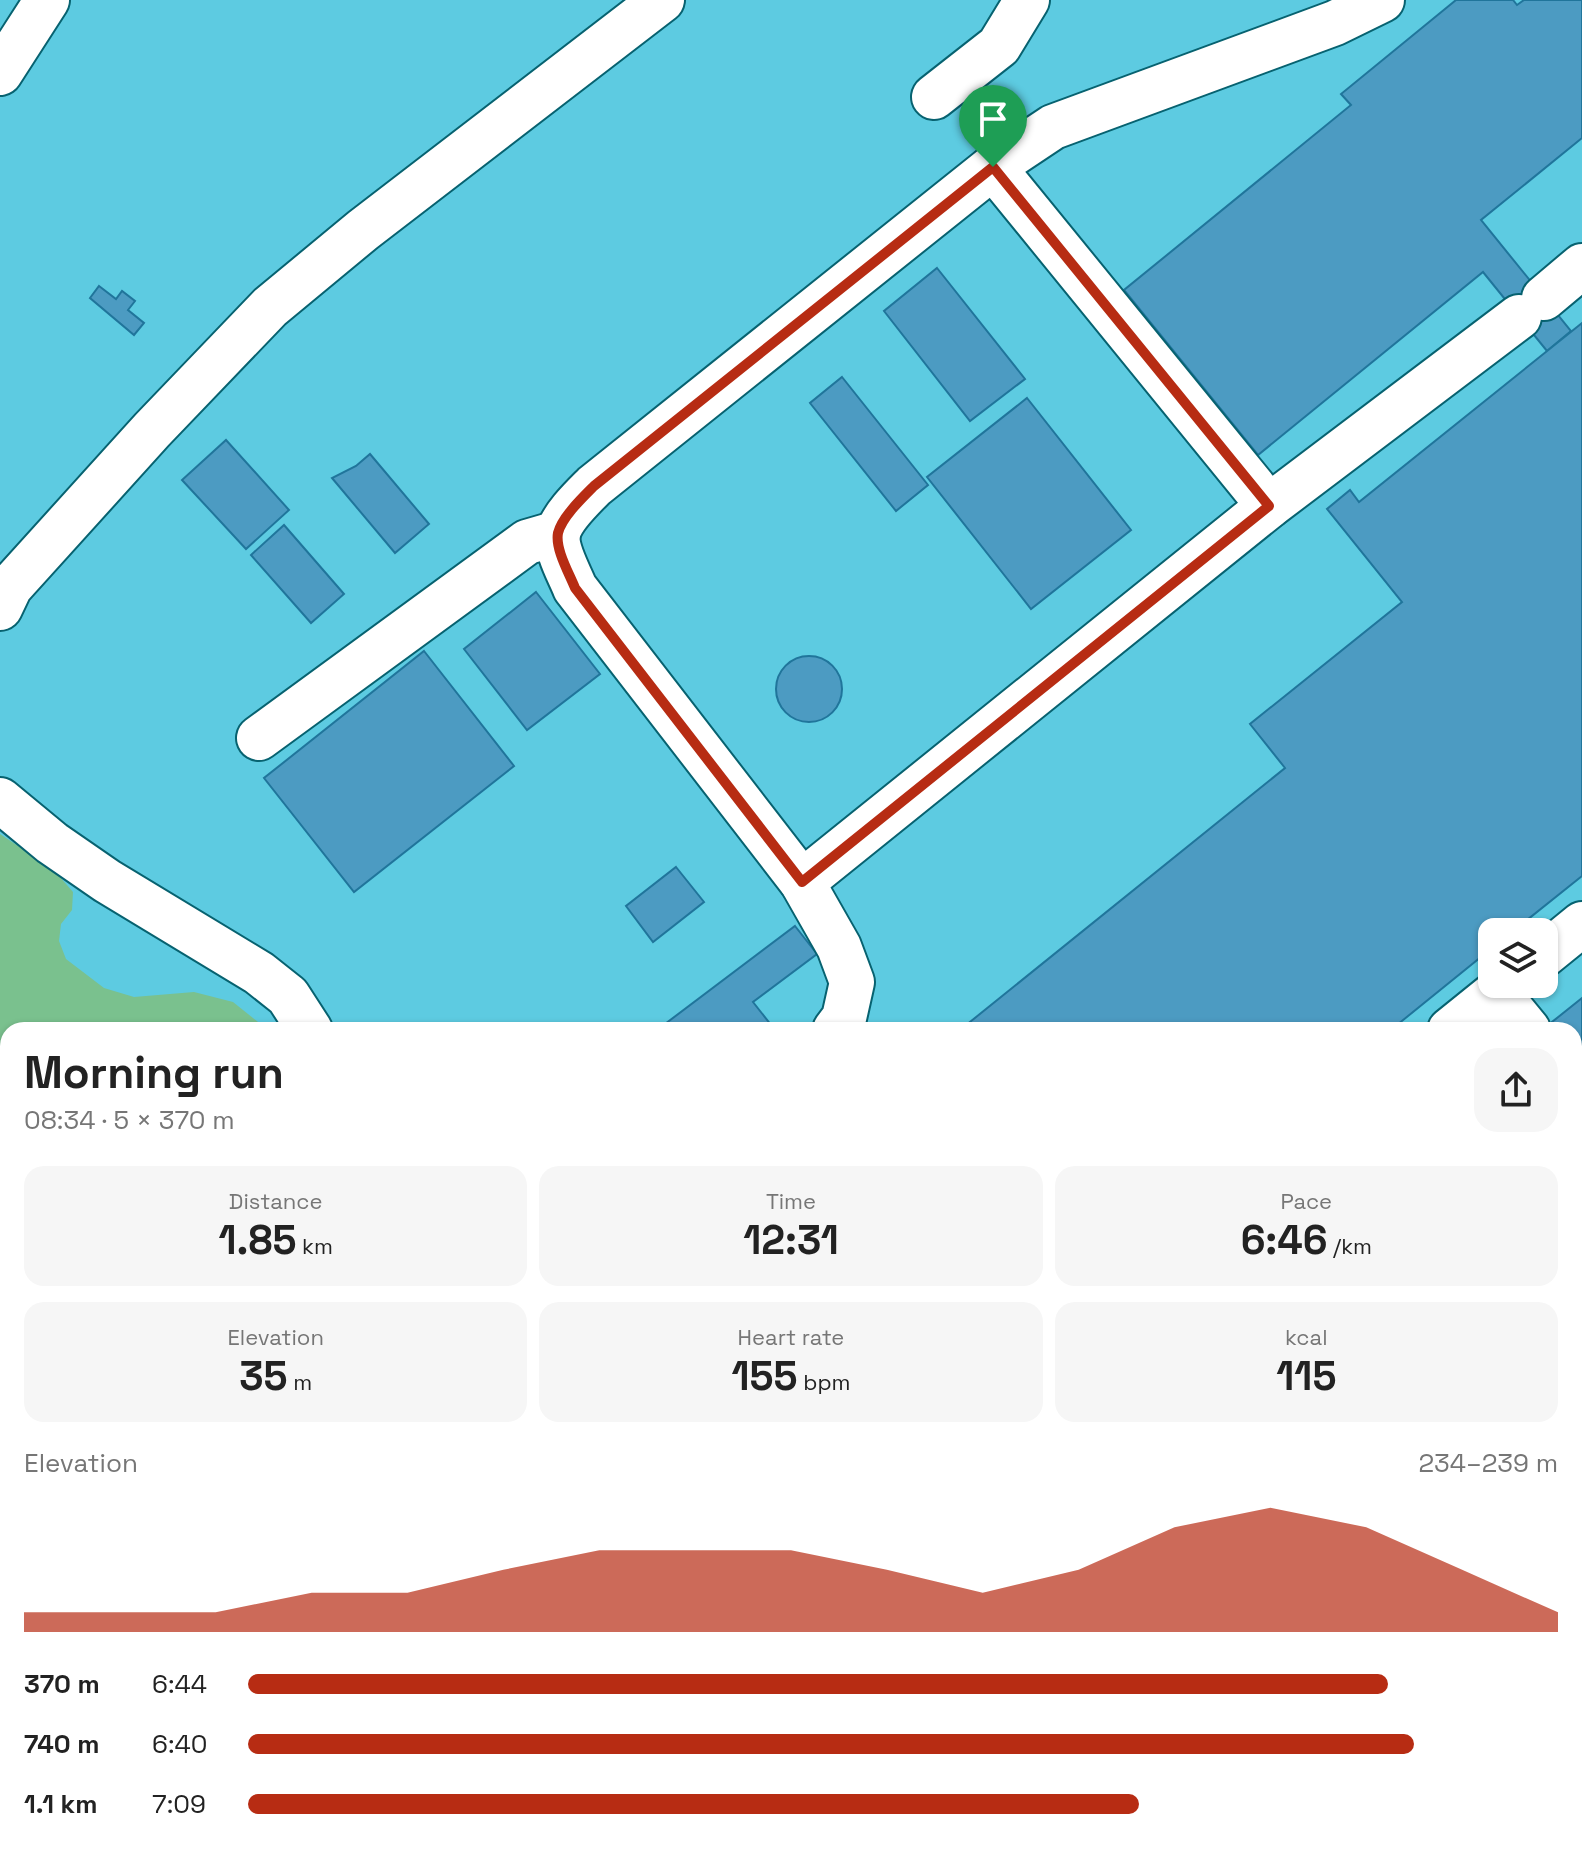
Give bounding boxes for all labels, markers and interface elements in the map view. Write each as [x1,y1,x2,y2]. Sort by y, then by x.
pin [959,85,1027,167]
icon: arrive [971,97,1015,141]
map controls [1478,918,1558,998]
button: layers [1478,918,1558,998]
text: Morning run [24,1045,284,1101]
button: share [1474,1048,1558,1132]
text: 08:34 · 5 × 370 m [24,1103,235,1137]
text: Distance [229,1187,323,1215]
text: Time [766,1187,816,1215]
text: Pace [1281,1187,1332,1215]
text: 1.85 [218,1215,296,1266]
text: 12:31 [743,1215,839,1266]
text: 6:46 [1241,1215,1327,1266]
text: km [296,1232,333,1260]
text: /km [1327,1232,1372,1260]
text: Elevation [227,1323,324,1351]
text: Heart rate [738,1323,844,1351]
text: kcal [1285,1323,1328,1351]
text: 35 [239,1351,288,1402]
text: 155 [731,1351,798,1402]
text: 115 [1276,1351,1336,1402]
text: m [288,1368,312,1396]
text: bpm [798,1368,851,1396]
text: Elevation [24,1446,138,1480]
text: 234–239 m [1418,1446,1558,1480]
text: 370 m [24,1667,100,1701]
text: 6:44 [152,1667,207,1701]
text: 740 m [24,1727,99,1761]
text: 6:40 [152,1727,207,1761]
text: 1.1 km [24,1787,97,1821]
text: 7:09 [152,1787,206,1821]

